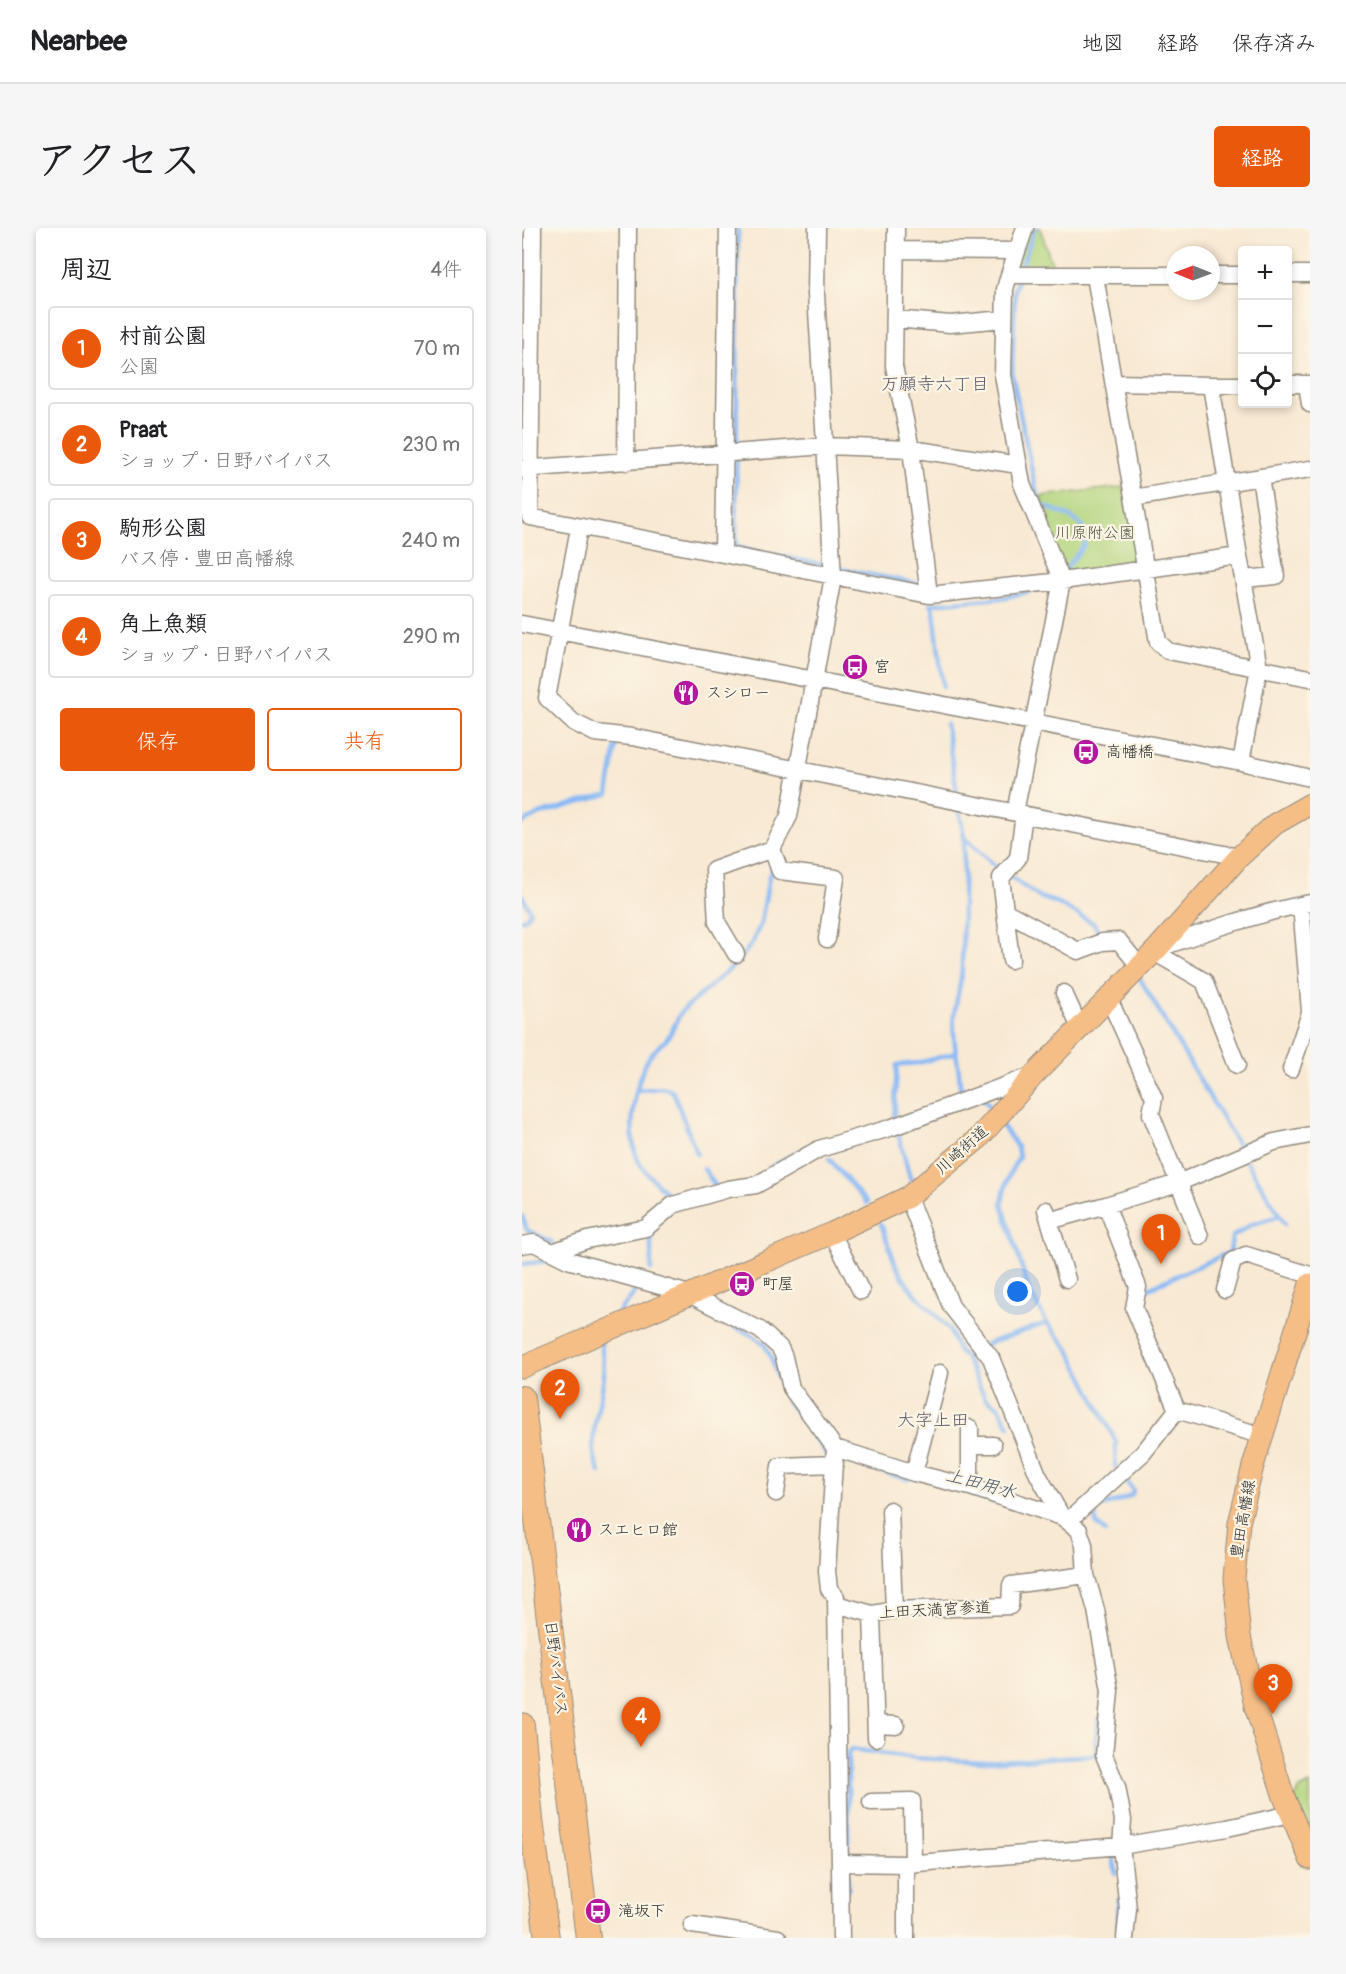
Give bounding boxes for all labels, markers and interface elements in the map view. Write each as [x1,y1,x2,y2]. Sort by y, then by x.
text: Nearbee [30,24,127,59]
text: 地図 [1082,30,1124,57]
text: 経路 [1157,30,1199,57]
text: 保存済み [1232,30,1316,57]
button: 経路 [1214,126,1310,187]
text: アクセス [36,135,201,187]
north arrow [1166,246,1220,300]
map controls [1238,246,1292,408]
button: + [1238,246,1292,300]
text: 周辺 [60,254,112,286]
text: 4件 [430,257,462,282]
button: − [1238,300,1292,354]
text: 村前公園 [119,322,207,350]
text: 1 [78,336,85,361]
text: 70 m [414,336,460,361]
text: 公園 [119,354,159,379]
button: locate [1238,354,1292,408]
district label: 万願寺六丁目 [881,373,989,396]
text: Praat [119,416,167,444]
text: 2 [76,432,87,457]
text: 230 m [403,432,460,457]
text: ショップ · 日野バイパス [119,448,333,473]
text: 駒形公園 [119,514,207,542]
park label: 川原附公園 [1055,523,1135,543]
text: 3 [76,528,87,553]
text: 240 m [401,528,460,553]
text: バス停 · 豊田高幡線 [119,546,294,571]
text: 角上魚類 [119,610,207,638]
text: 4 [76,624,87,649]
text: 290 m [403,624,460,649]
text: ショップ · 日野バイパス [119,642,333,667]
bus stop icon: 宮 [840,652,870,682]
place label: 宮 [874,657,890,677]
restaurant icon: スシロー [671,678,701,708]
place label: スシロー [706,683,770,703]
button: 保存 [60,708,255,771]
button: 共有 [267,708,462,771]
bus stop icon: 高幡橋 [1071,737,1101,767]
place label: 高幡橋 [1106,742,1154,762]
street label: 川崎街道 [932,1121,992,1179]
pin: 1 [1142,1214,1180,1264]
bus stop icon: 町屋 [727,1269,757,1299]
place label: 町屋 [762,1274,794,1294]
your location [1003,1277,1032,1306]
pin: 2 [540,1370,579,1419]
district label: 大字上田 [897,1409,969,1432]
water label: 上田用水 [943,1464,1019,1504]
street label: 豊田高幡線 [1226,1478,1260,1560]
restaurant icon: スエヒロ館 [564,1515,594,1545]
place label: スエヒロ館 [598,1520,678,1540]
street label: 上田天満宮参道 [879,1597,991,1623]
street label: 日野バイパス [540,1619,572,1717]
pin: 3 [1254,1664,1293,1714]
pin: 4 [622,1698,660,1747]
bus stop icon: 滝坂下 [583,1896,613,1926]
place label: 滝坂下 [618,1901,666,1921]

